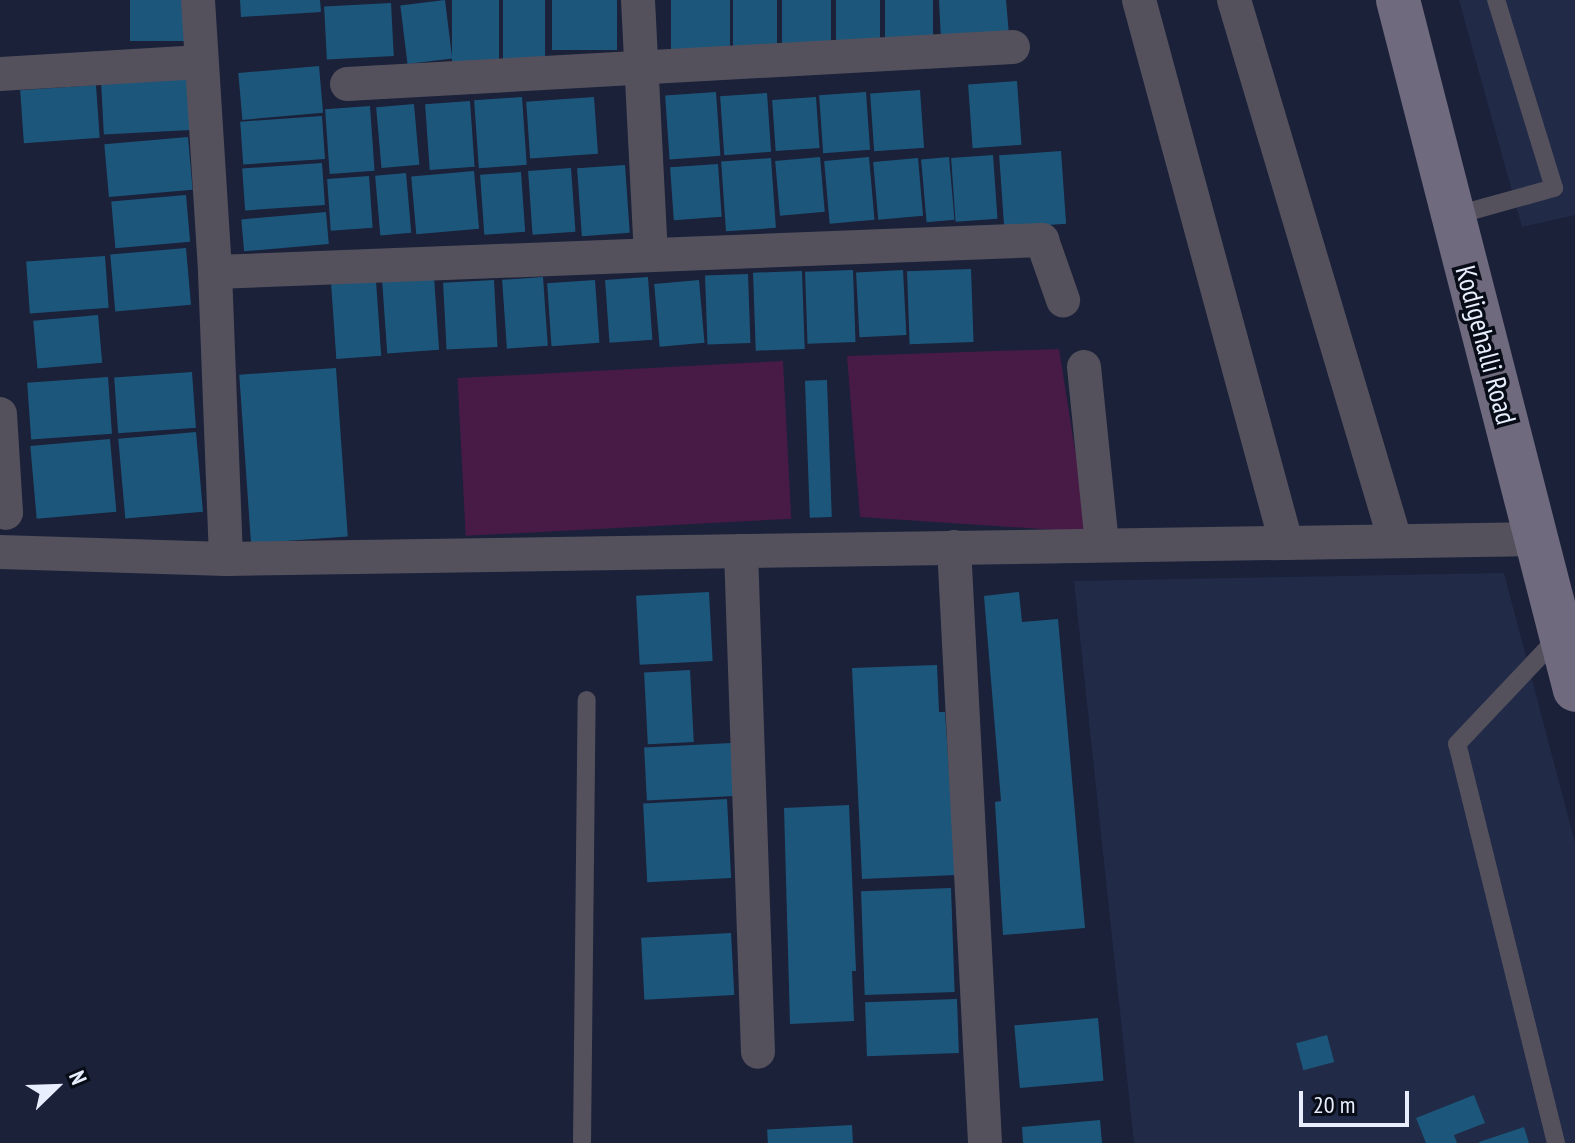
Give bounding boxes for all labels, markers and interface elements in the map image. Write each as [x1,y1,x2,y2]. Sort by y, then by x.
street label: Kodigehalli Road [1449,262,1523,428]
north arrow [16,1047,96,1127]
text: N [63,1067,93,1089]
scale bar [1303,1075,1413,1125]
text: 20 m [1313,1089,1355,1120]

